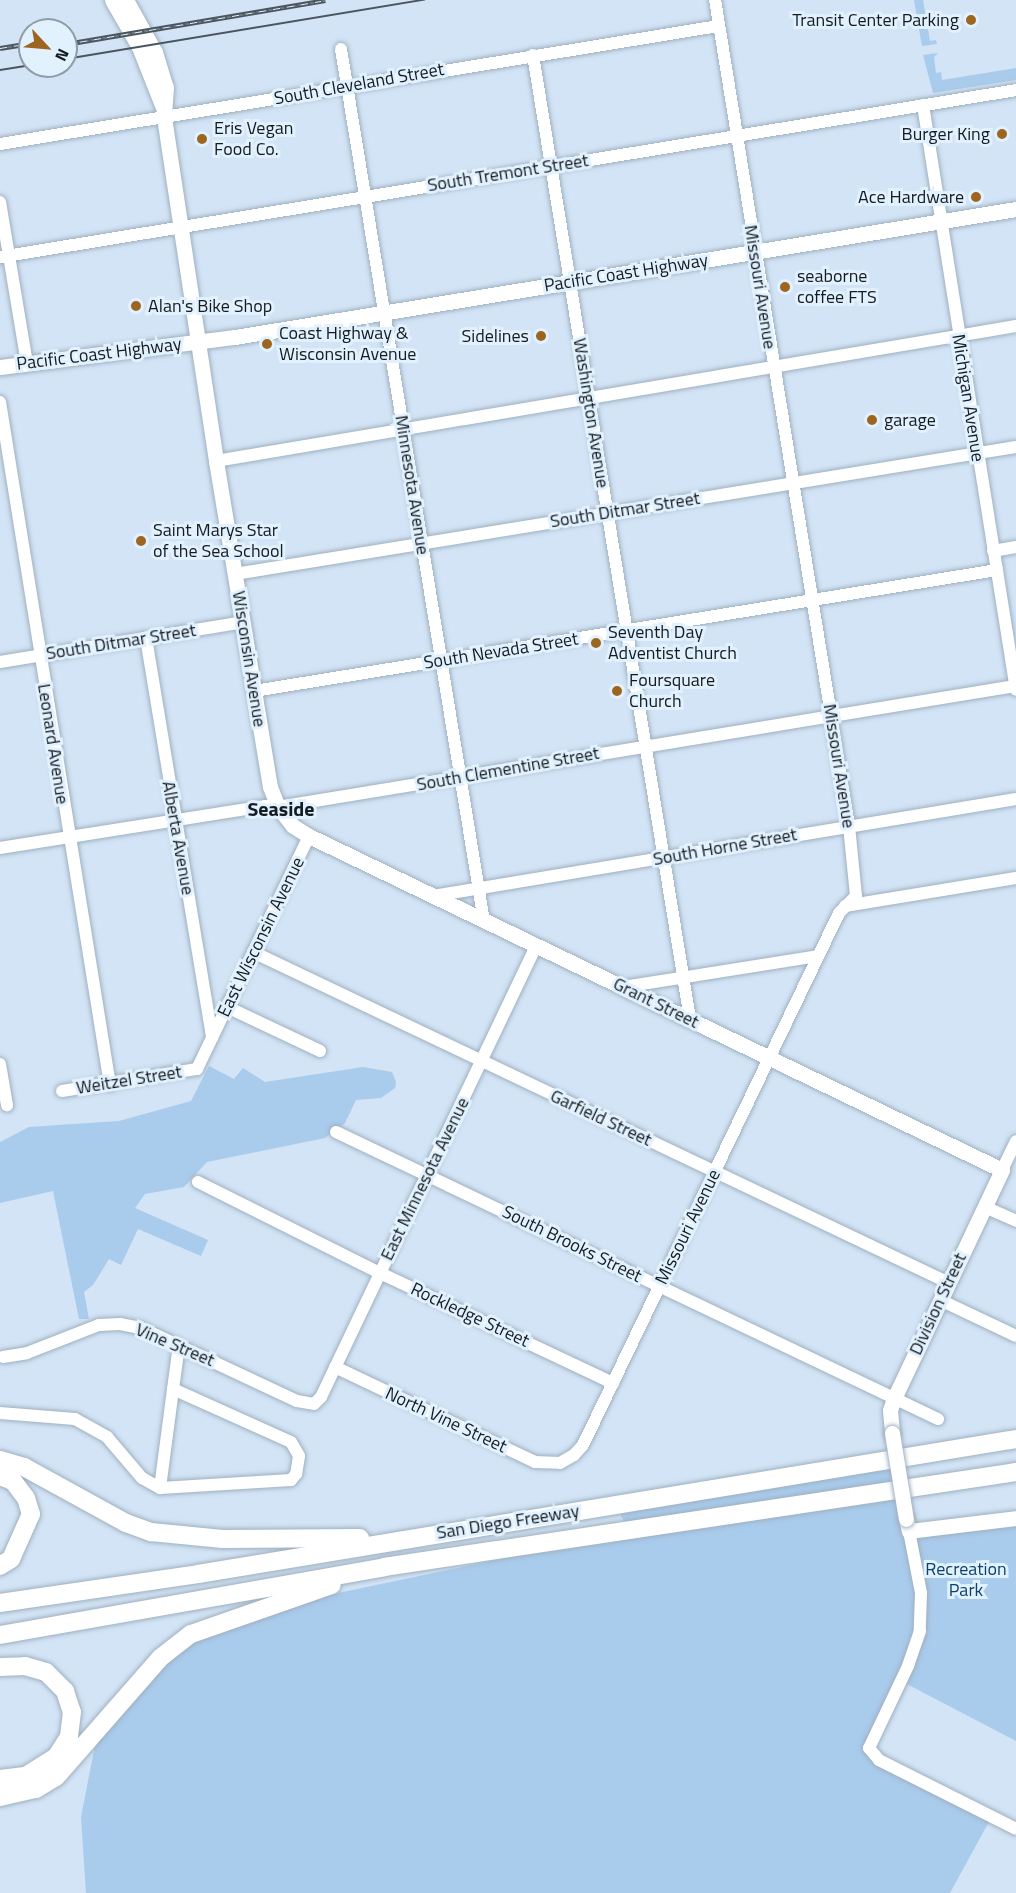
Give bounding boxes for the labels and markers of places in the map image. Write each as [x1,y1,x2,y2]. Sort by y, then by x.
place label: Transit Center Parking [792,9,959,31]
marker: Transit Center Parking [964,13,978,27]
place label: Eris Vegan Food Co. [214,118,293,160]
place label: Burger King [902,123,990,145]
marker: Burger King [995,127,1009,141]
marker: Eris Vegan Food Co. [195,132,209,146]
place label: Ace Hardware [858,186,964,208]
marker: Ace Hardware [969,190,983,204]
place label: seaborne coffee FTS [797,266,877,308]
marker: seaborne coffee FTS [778,280,792,294]
place label: Alan's Bike Shop [148,295,272,317]
marker: Alan's Bike Shop [129,299,143,313]
place label: Coast Highway & Wisconsin Avenue [279,323,416,366]
place label: Sidelines [461,325,529,347]
marker: Sidelines [534,329,548,343]
marker: Coast Highway & Wisconsin Avenue [260,337,274,351]
place label: garage [884,409,936,431]
marker: garage [865,413,879,427]
place label: Saint Marys Star of the Sea School [153,520,284,562]
marker: Saint Marys Star of the Sea School [134,534,148,548]
place label: Seventh Day Adventist Church [608,622,737,664]
marker: Seventh Day Adventist Church [589,636,603,650]
place label: Foursquare Church [629,670,715,712]
marker: Foursquare Church [610,684,624,698]

